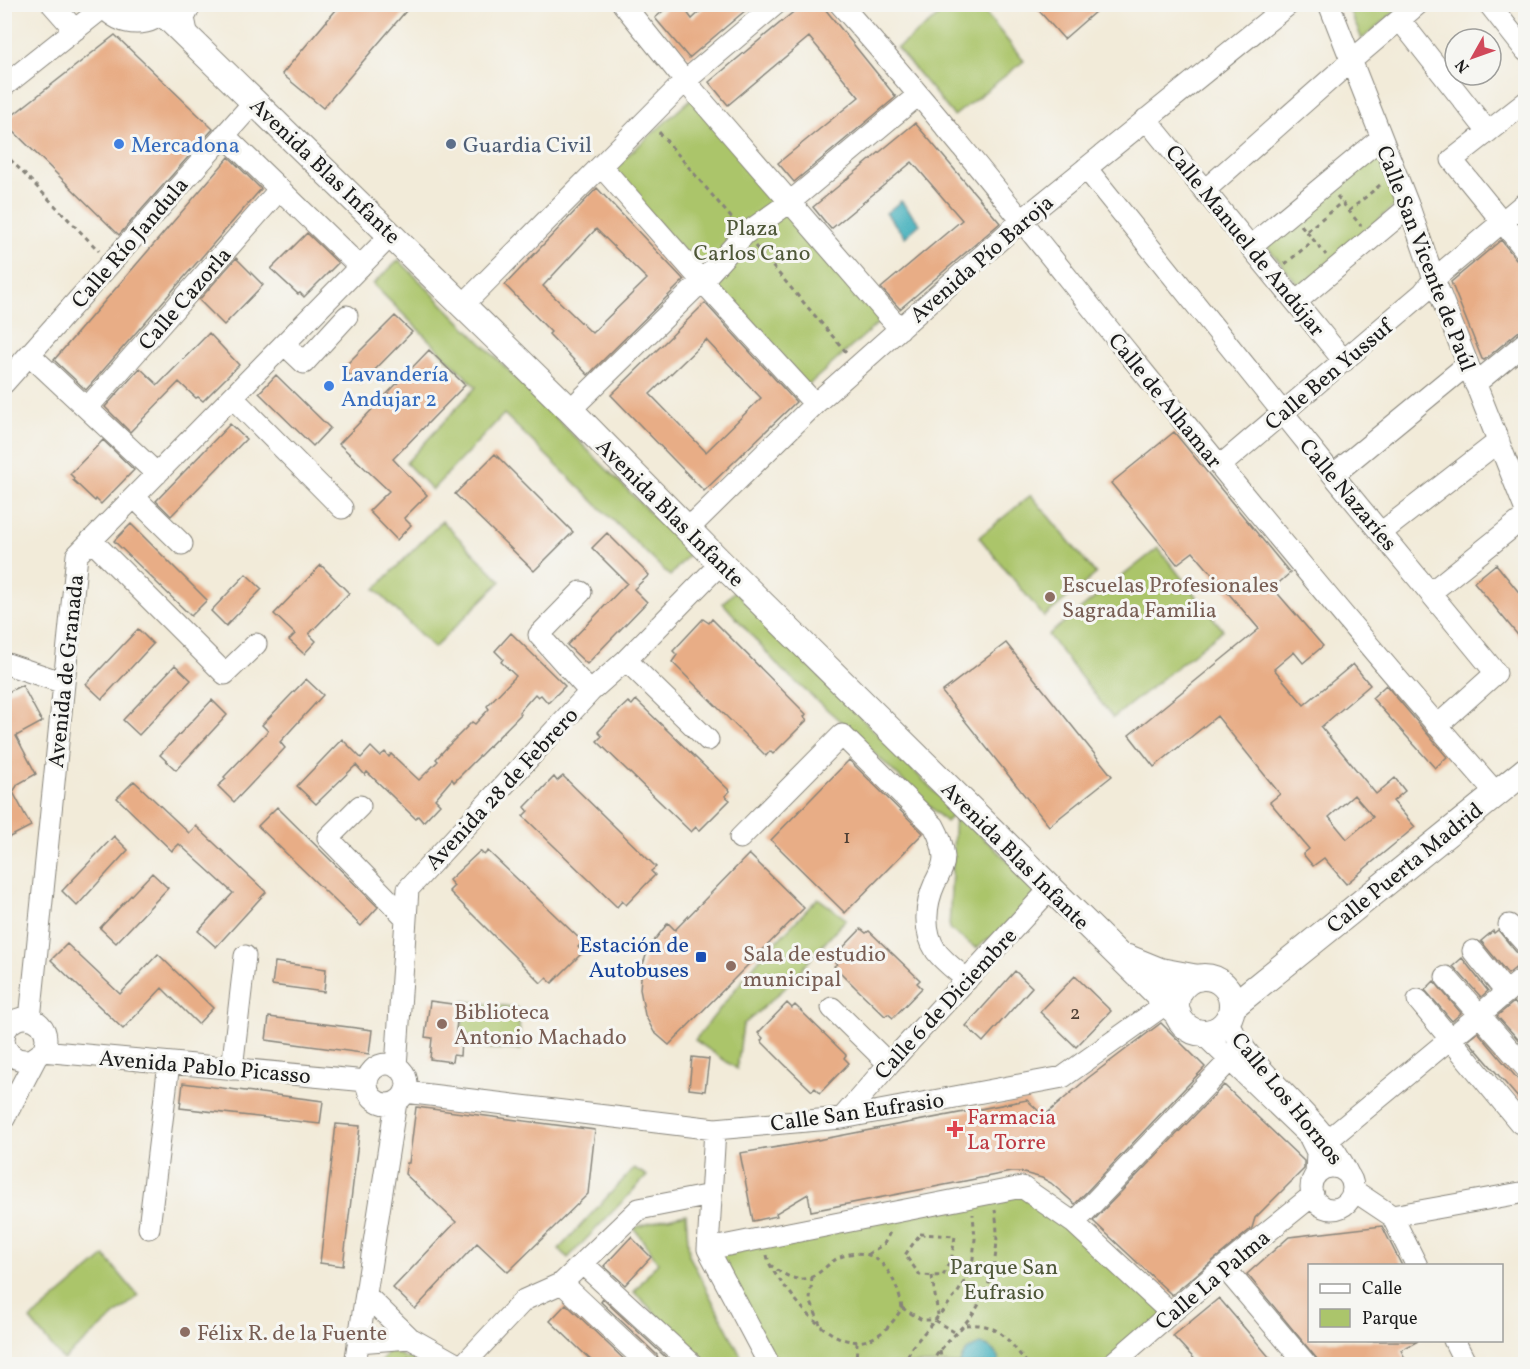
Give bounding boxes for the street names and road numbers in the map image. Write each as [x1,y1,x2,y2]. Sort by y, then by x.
street label: Avenida Blas Infante [242,92,407,252]
street label: Calle Manuel de Andújar [1157,139,1331,344]
street label: Calle San Vicente de Paúl [1367,142,1482,376]
street label: Calle Río Jandula [65,171,197,316]
street label: Avenida Pío Baroja [904,189,1061,331]
street label: Calle Cazorla [132,241,240,358]
street label: Calle Ben Yussuf [1259,312,1402,439]
street label: Calle de Alhamar [1100,327,1228,476]
street label: Avenida Blas Infante [588,432,751,595]
street label: Calle Nazaríes [1291,433,1403,559]
street label: Avenida de Granada [42,573,93,770]
street label: Avenida 28 de Febrero [419,701,587,878]
street label: Avenida Blas Infante [933,775,1096,938]
street label: Calle Puerta Madrid [1321,796,1490,942]
street label: Calle 6 de Diciembre [868,922,1025,1087]
street label: Calle Los Hornos [1223,1027,1349,1173]
street label: Avenida Pablo Picasso [98,1044,312,1093]
street label: Calle San Eufrasio [769,1086,946,1141]
street label: Calle La Palma [1149,1223,1278,1338]

